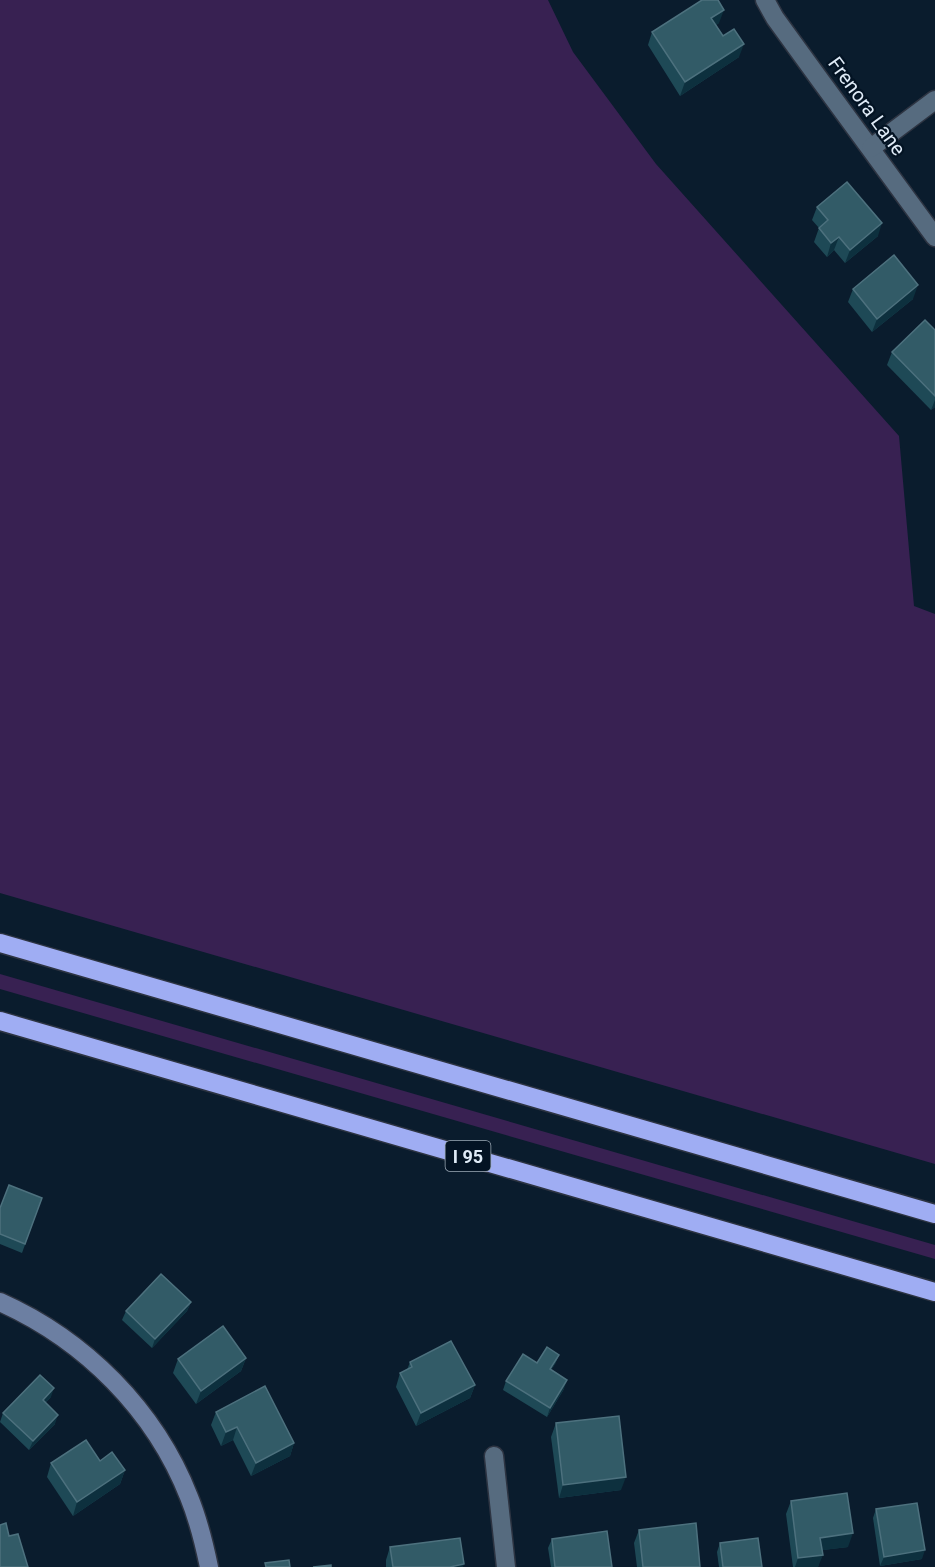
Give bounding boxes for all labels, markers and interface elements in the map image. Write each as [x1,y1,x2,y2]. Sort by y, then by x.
street label: Frenora Lane [823,52,911,160]
road number: I 95 [446,1141,490,1171]

